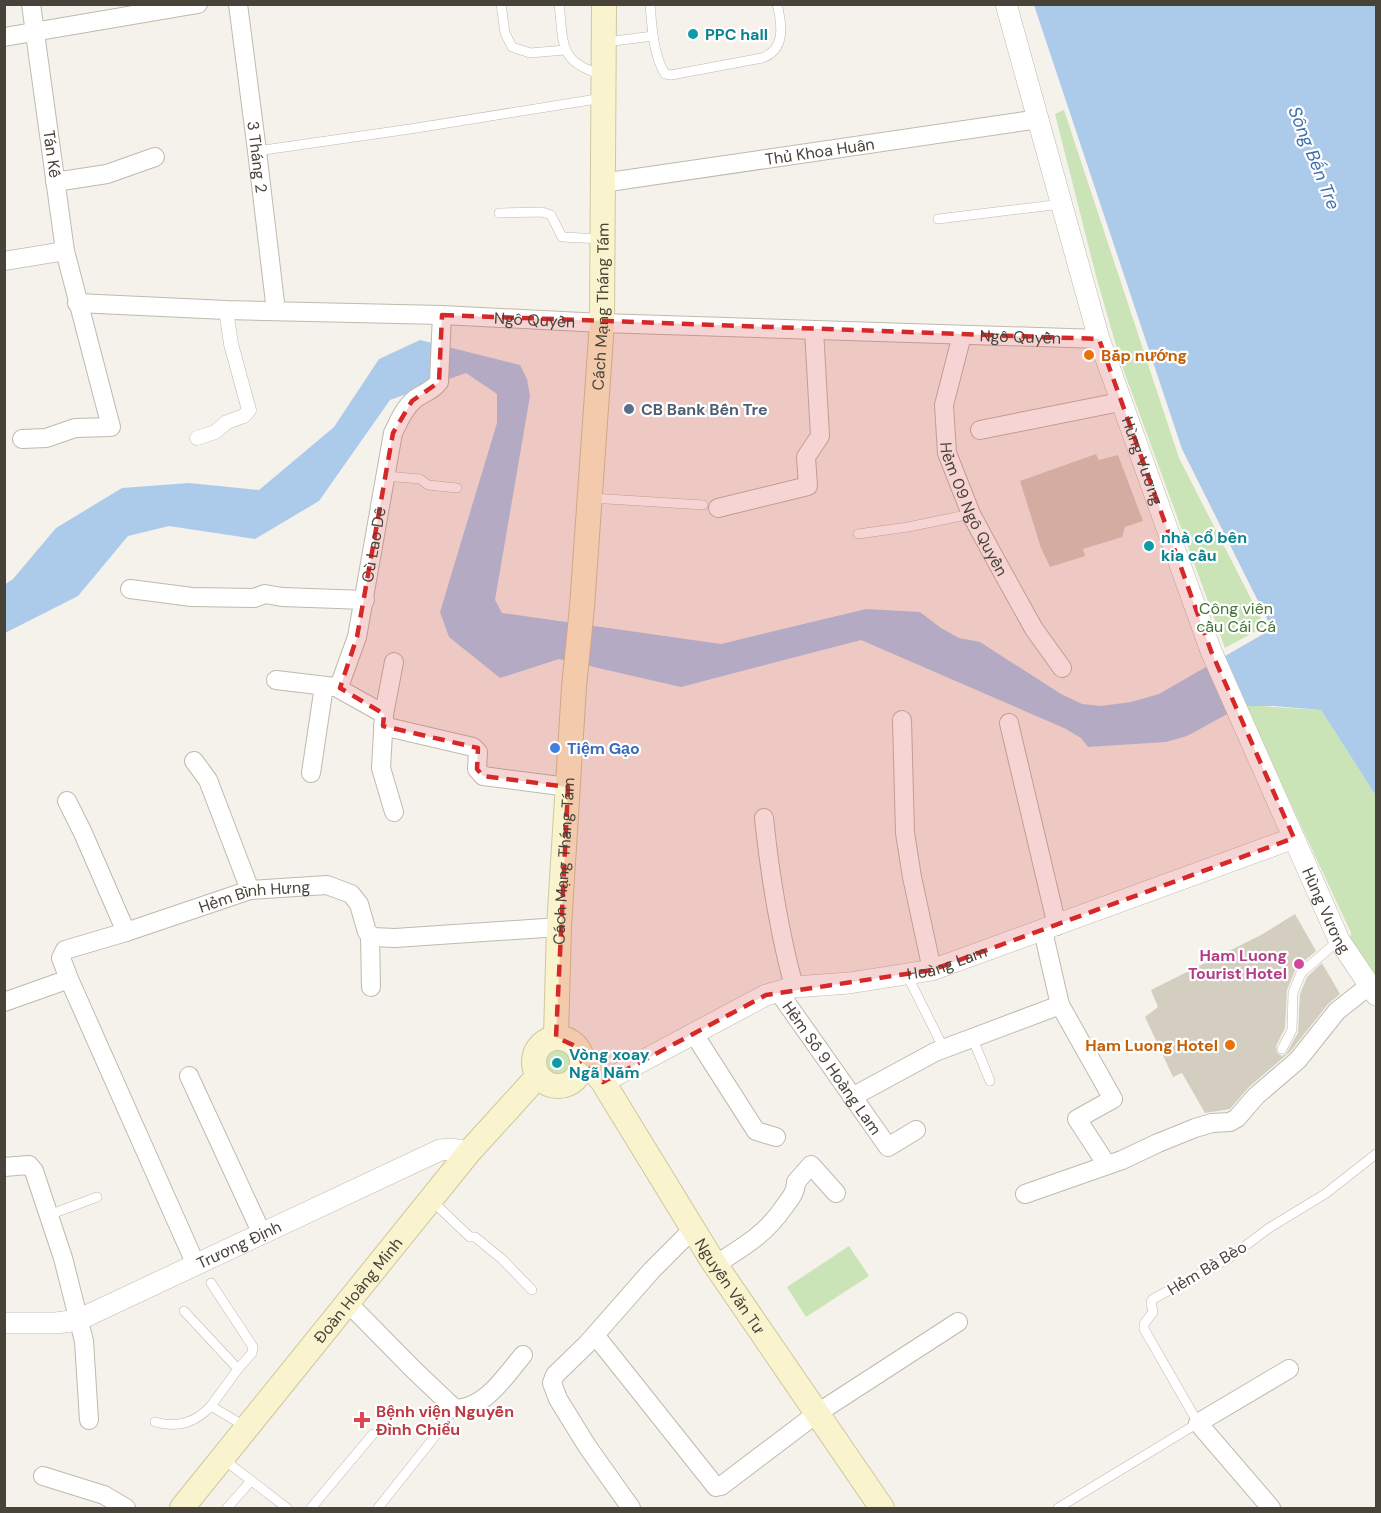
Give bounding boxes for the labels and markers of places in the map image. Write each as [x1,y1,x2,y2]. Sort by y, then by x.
place label: PPC hall [705,24,768,45]
marker: PPC hall [686,27,700,41]
place label: Bắp nướng [1101,345,1187,366]
marker: Bắp nướng [1082,348,1096,362]
place label: CB Bank Bến Tre [641,399,768,420]
marker: CB Bank Bến Tre [622,402,636,416]
place label: nhà cổ bên kia cầu [1161,527,1247,566]
marker: nhà cổ bên kia cầu [1142,539,1156,553]
place label: Tiệm Gạo [567,738,640,759]
marker: Tiệm Gạo [548,741,562,755]
place label: Ham Luong Tourist Hotel [1188,945,1287,984]
marker: Ham Luong Tourist Hotel [1292,957,1306,971]
place label: Ham Luong Hotel [1085,1035,1218,1056]
marker: Ham Luong Hotel [1223,1038,1237,1052]
place label: Vòng xoay Ngã Năm [569,1044,650,1083]
marker: Vòng xoay Ngã Năm [550,1056,564,1070]
place label: Bệnh viện Nguyễn Đình Chiểu [376,1401,514,1440]
marker: Bệnh viện Nguyễn Đình Chiểu [353,1411,371,1429]

